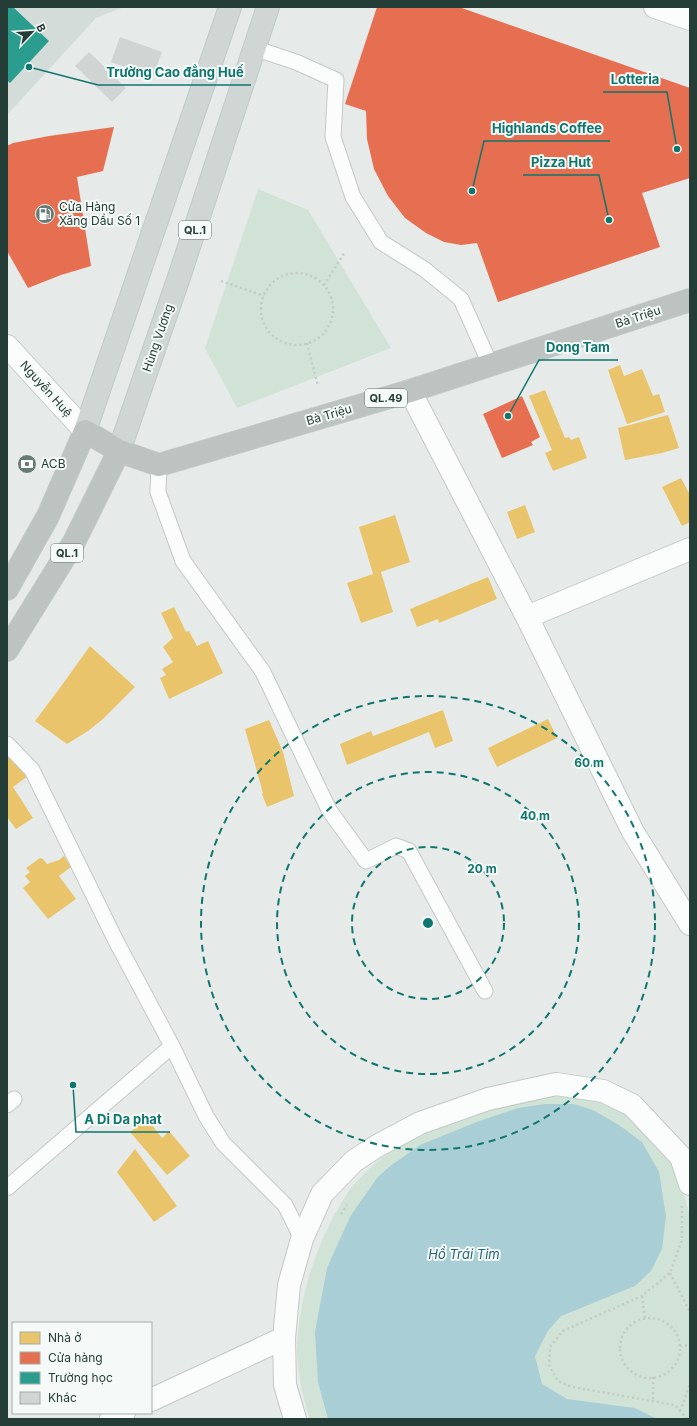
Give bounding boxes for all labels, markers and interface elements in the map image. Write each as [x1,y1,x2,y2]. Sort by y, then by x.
north arrow [12,12,52,52]
text: B [33,22,49,34]
callout: Trường Cao đẳng Huế [98,60,251,85]
text: Trường Cao đẳng Huế [106,64,244,80]
callout: Lotteria [603,67,667,92]
text: Lotteria [611,71,659,87]
callout: Highlands Coffee [484,116,610,141]
text: Highlands Coffee [492,120,602,136]
callout: Pizza Hut [523,150,599,175]
text: Pizza Hut [531,154,591,170]
place label: Cửa Hàng Xăng Dầu Số 1 [59,199,140,228]
fuel station icon: Cửa Hàng Xăng Dầu Số 1 [34,203,56,225]
road number: QL.1 [179,221,211,239]
street label: Hùng Vương [139,302,176,374]
street label: Bà Triệu [613,302,662,331]
callout: Dong Tam [539,335,618,360]
text: Dong Tam [546,339,610,355]
street label: Nguyễn Huệ [17,357,76,420]
road number: QL.49 [365,389,407,407]
street label: Bà Triệu [304,401,353,428]
bank icon: ACB [16,453,38,475]
place label: ACB [41,456,66,471]
road number: QL.1 [51,544,83,562]
text: 60 m [574,755,604,770]
text: 40 m [520,808,550,823]
text: 20 m [467,861,497,876]
centre of rings [421,916,435,930]
callout: A Di Da phat [76,1107,170,1132]
text: A Di Da phat [84,1111,162,1127]
water label: Hồ Trái Tim [428,1246,500,1262]
legend [12,1322,152,1414]
text: Nhà ở [48,1330,81,1345]
text: Cửa hàng [48,1350,103,1365]
text: Trường học [48,1370,113,1385]
text: Khác [48,1390,77,1405]

